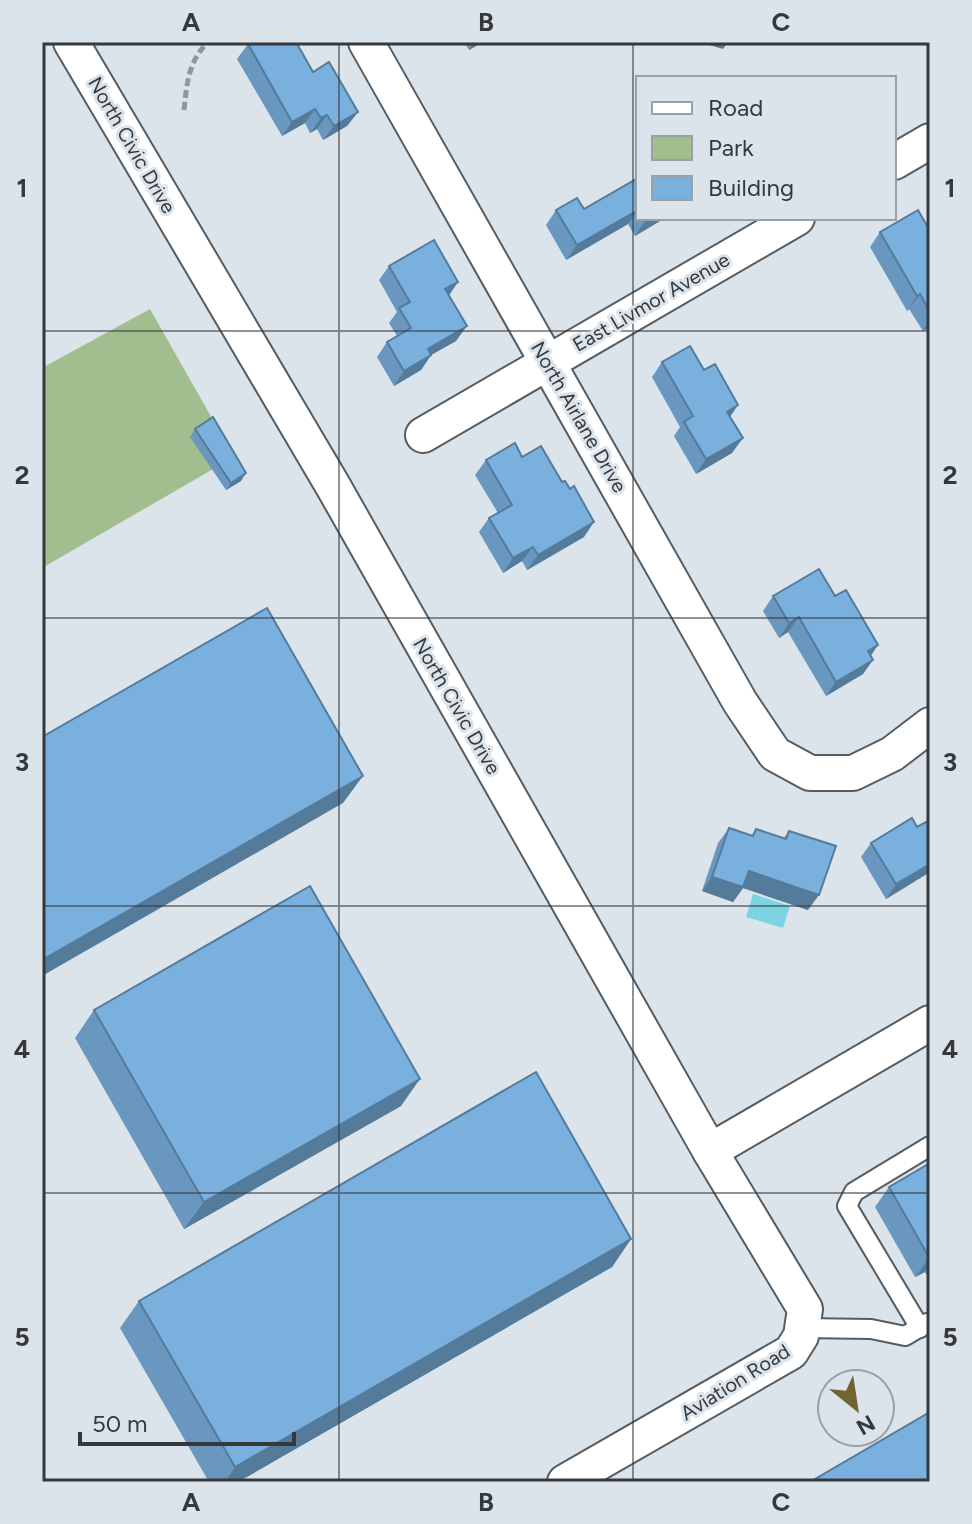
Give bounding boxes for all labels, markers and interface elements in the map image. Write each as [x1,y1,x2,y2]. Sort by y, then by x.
text: A [182,6,201,38]
text: B [478,6,494,38]
text: C [772,6,791,38]
street label: North Civic Drive [83,72,181,218]
legend [636,76,896,220]
text: Road [708,93,763,122]
text: Park [708,133,754,162]
text: 1 [17,172,27,204]
text: 1 [945,172,955,204]
text: Building [708,173,794,202]
street label: East Livmor Avenue [568,247,734,357]
street label: North Airlane Drive [526,337,632,497]
text: 2 [14,459,30,491]
text: 2 [942,459,958,491]
street label: North Civic Drive [408,633,506,779]
text: 3 [15,746,29,778]
text: 3 [943,746,957,778]
text: 4 [14,1033,30,1065]
text: 4 [942,1033,958,1065]
text: 5 [14,1321,30,1353]
text: 5 [942,1321,958,1353]
street label: Aviation Road [676,1339,794,1425]
north arrow [816,1368,896,1448]
scale bar [80,1396,294,1446]
text: 50 m [92,1409,148,1438]
text: N [852,1409,880,1441]
text: A [182,1486,201,1518]
text: B [478,1486,494,1518]
text: C [772,1486,791,1518]

